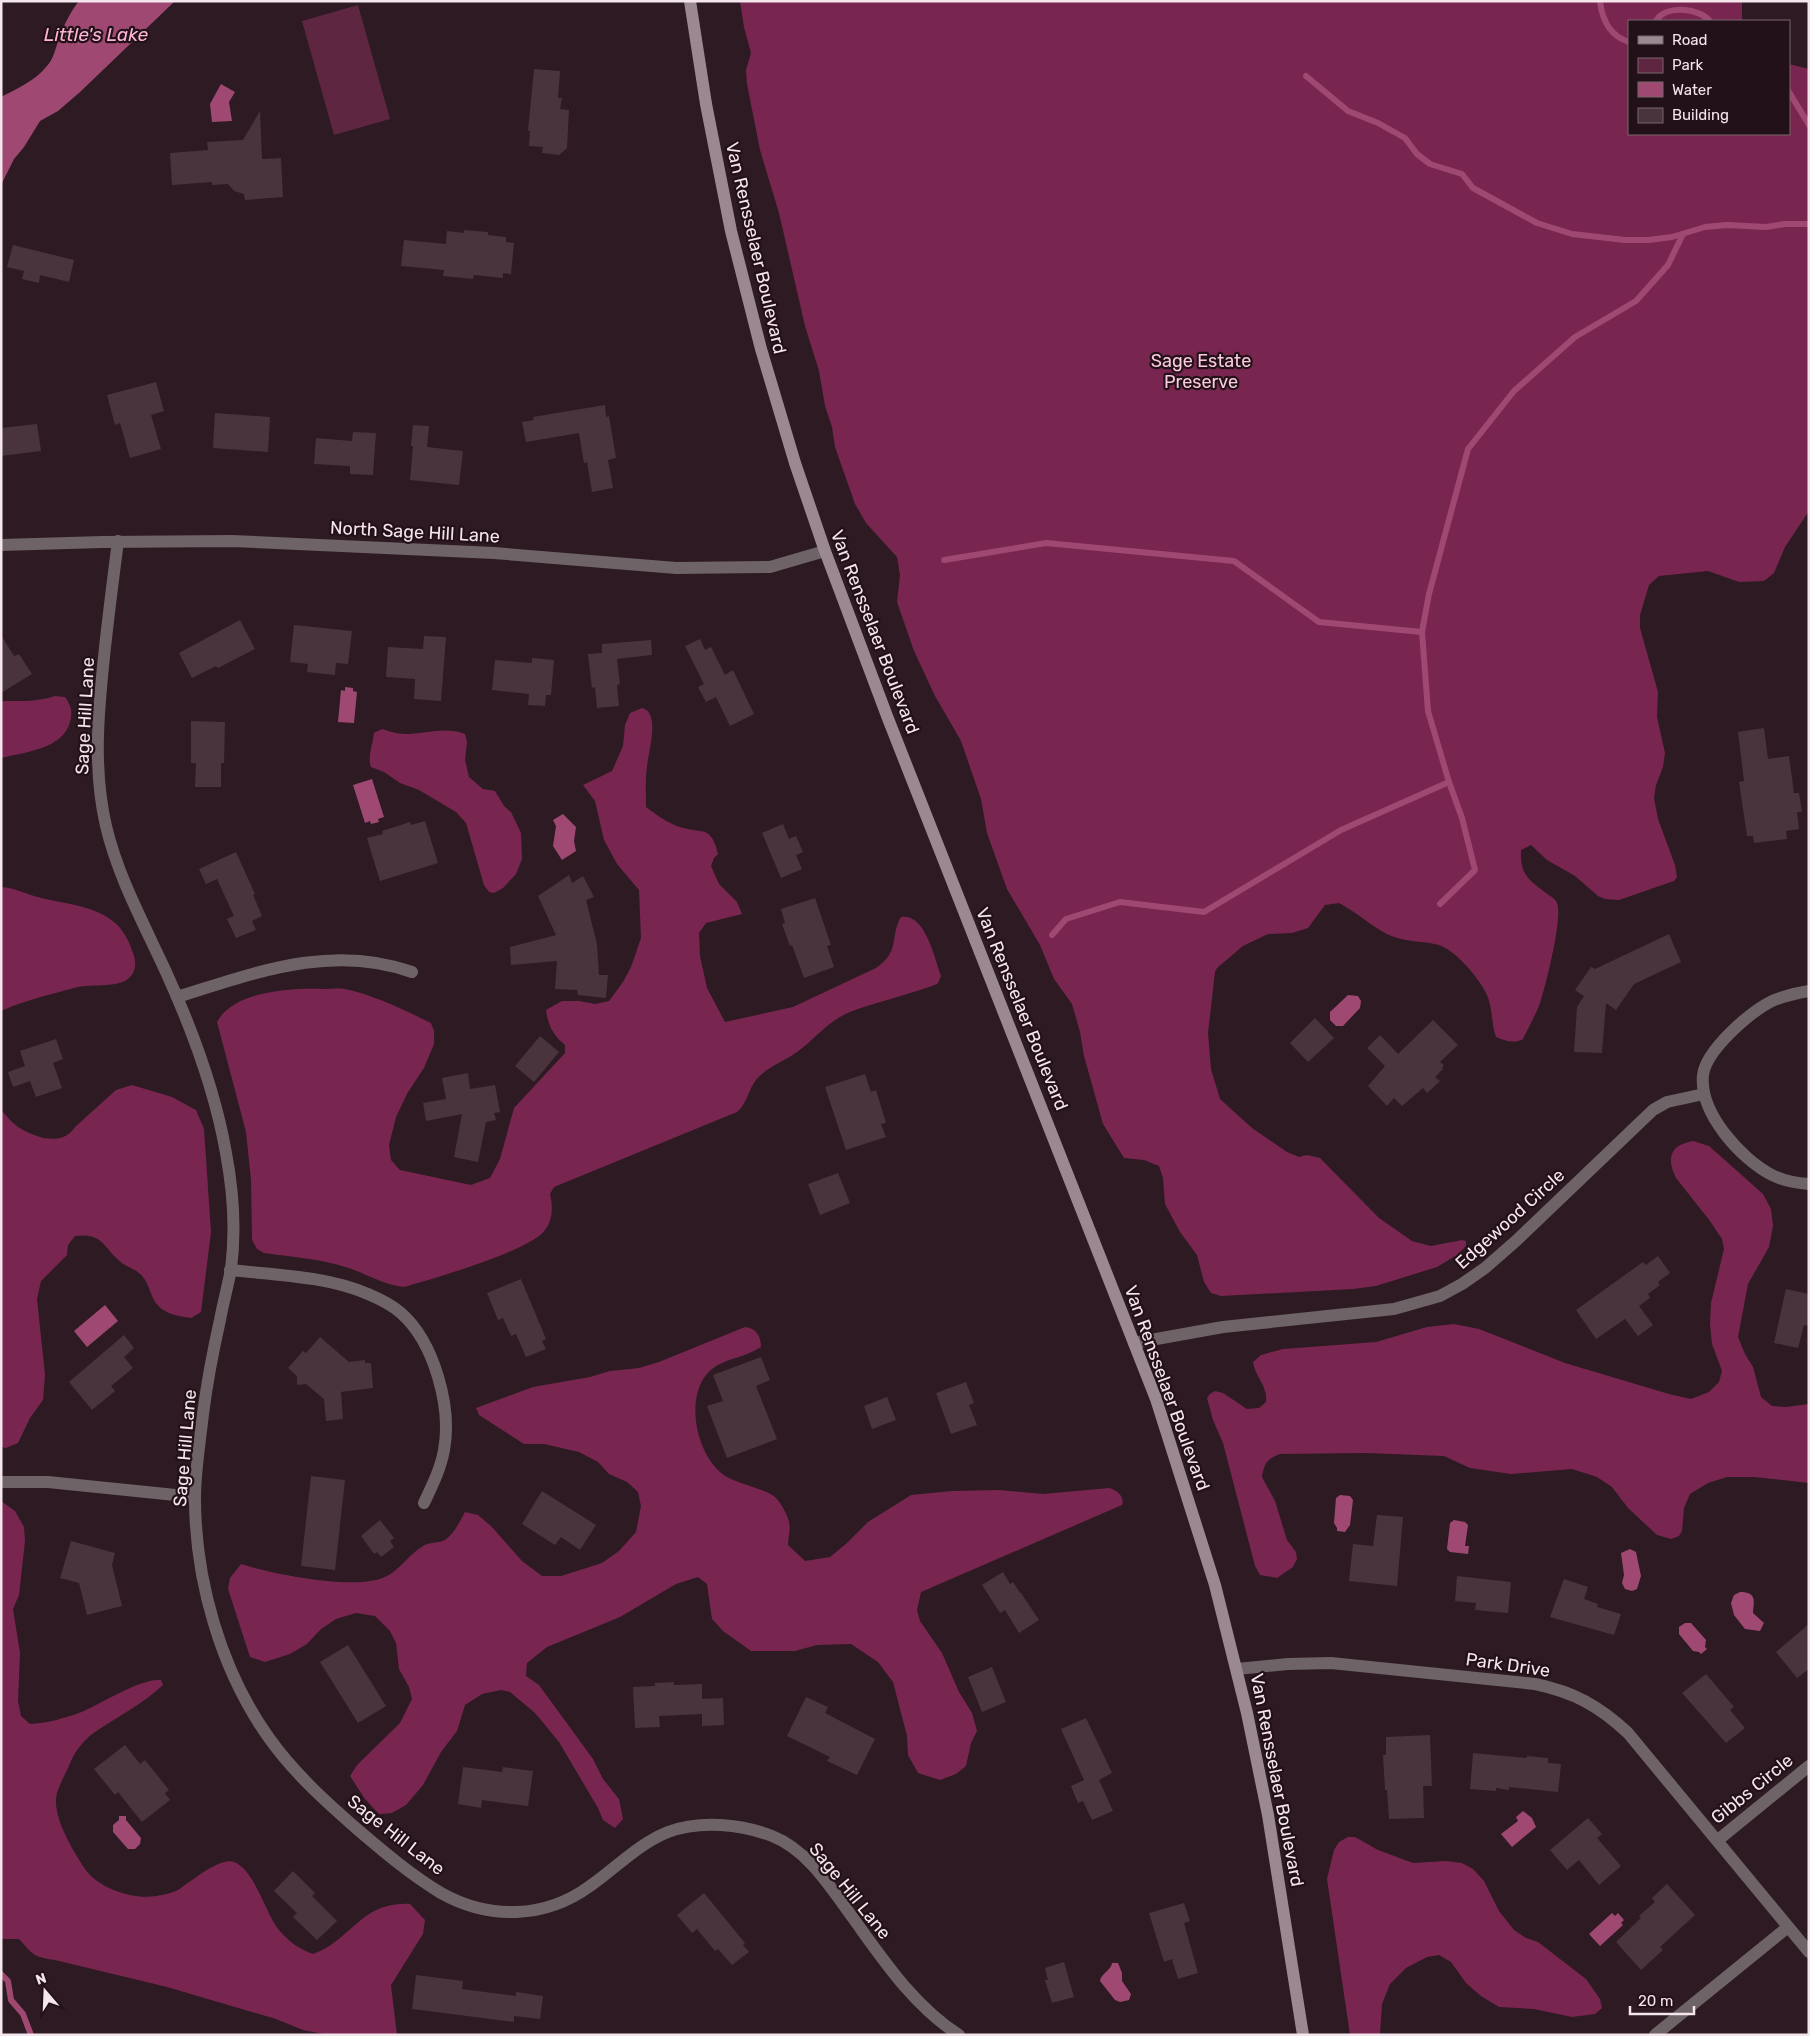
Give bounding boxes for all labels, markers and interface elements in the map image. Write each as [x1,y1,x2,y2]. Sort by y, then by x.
legend [1628,20,1790,135]
water label: Little's Lake [44,23,149,46]
text: Road [1672,31,1708,49]
text: Park [1672,56,1703,74]
text: Water [1672,81,1712,99]
text: Building [1672,106,1729,124]
street label: Van Rensselaer Boulevard [721,140,791,356]
park label: Sage Estate Preserve [1151,350,1251,393]
street label: North Sage Hill Lane [330,517,500,547]
street label: Van Rensselaer Boulevard [826,527,924,737]
street label: Sage Hill Lane [71,657,99,775]
street label: Van Rensselaer Boulevard [971,904,1073,1114]
street label: Edgewood Circle [1451,1164,1569,1274]
street label: Van Rensselaer Boulevard [1120,1282,1214,1494]
street label: Sage Hill Lane [169,1388,201,1508]
street label: Park Drive [1464,1648,1552,1682]
street label: Van Rensselaer Boulevard [1246,1672,1308,1888]
street label: Gibbs Circle [1707,1749,1797,1829]
street label: Sage Hill Lane [343,1790,449,1880]
street label: Sage Hill Lane [804,1838,896,1944]
north arrow [20,1966,70,2016]
text: N [33,1970,48,1989]
scale bar [1630,1984,1694,2016]
text: 20 m [1638,1992,1673,2010]

